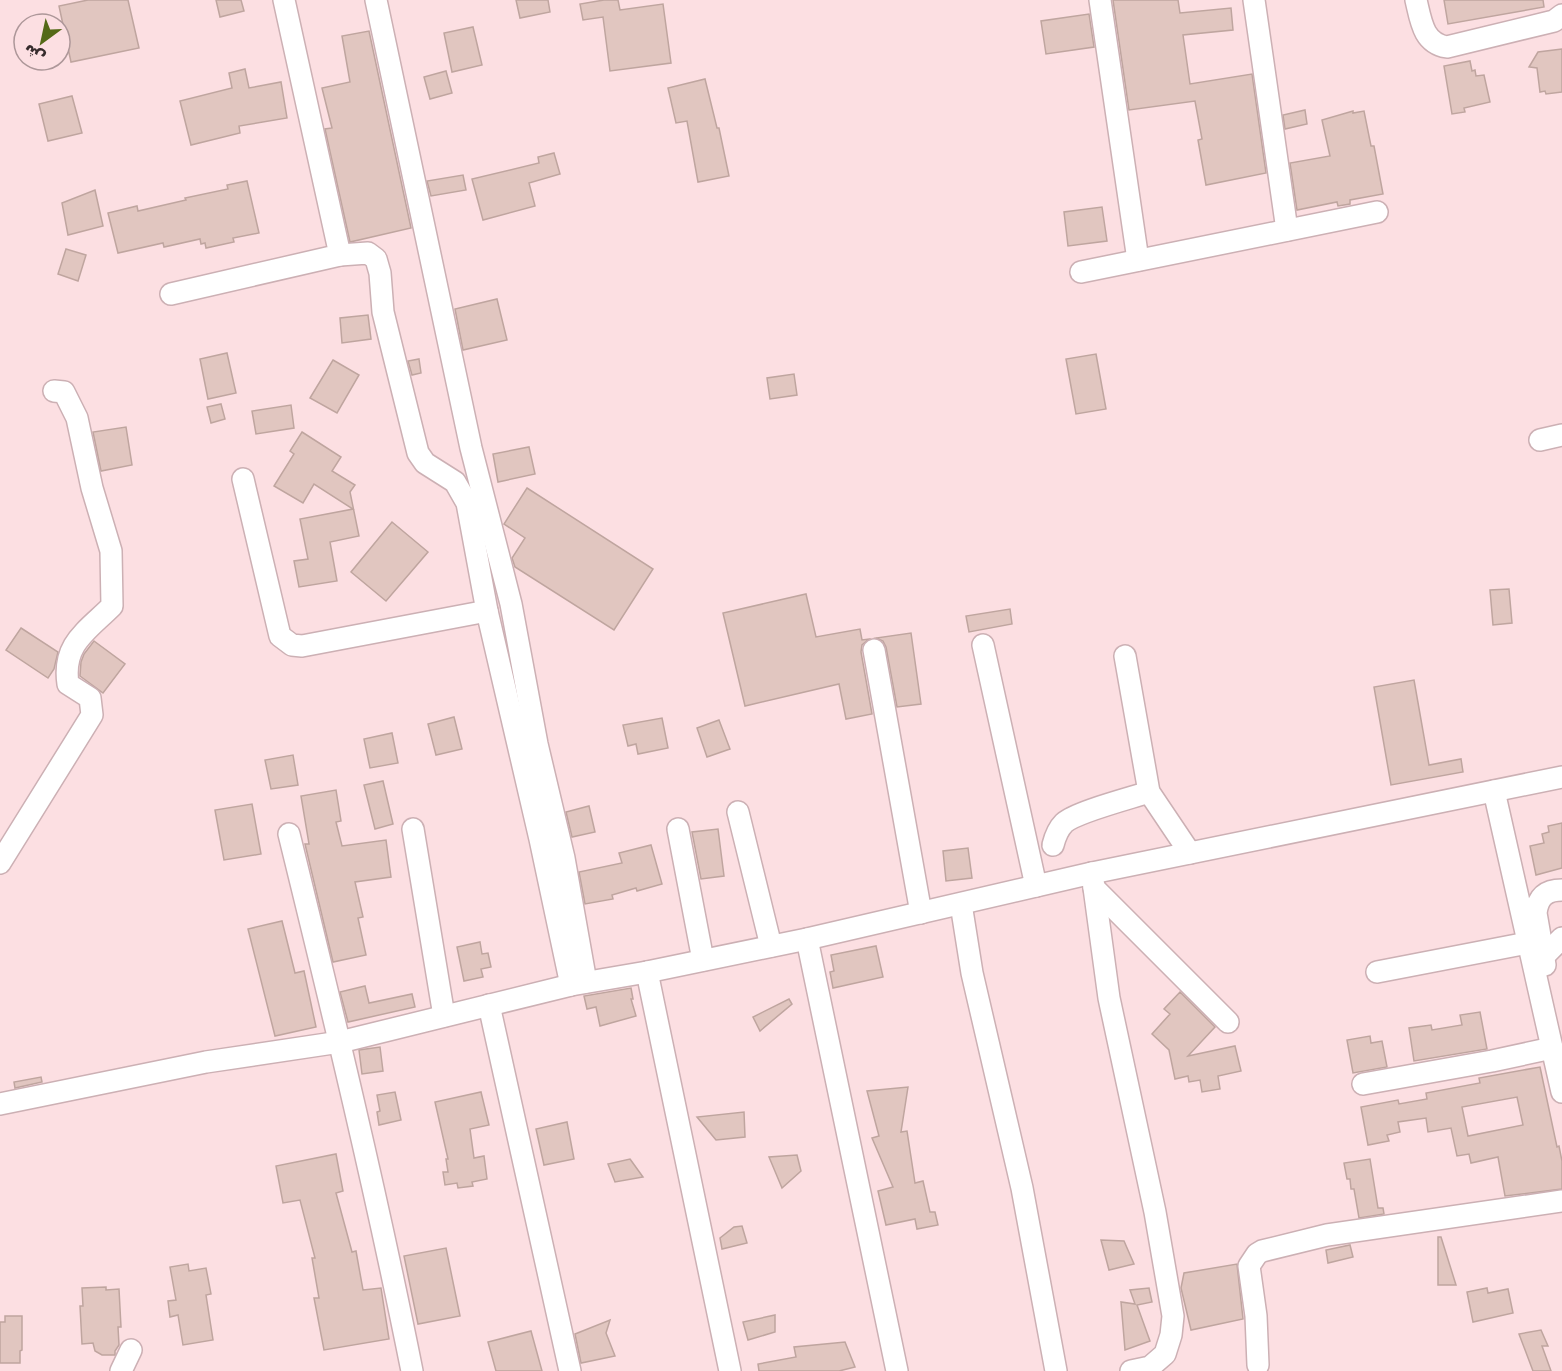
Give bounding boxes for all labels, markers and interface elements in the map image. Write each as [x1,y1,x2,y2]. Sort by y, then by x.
north arrow [12,12,72,72]
text: ش [20,40,49,68]

